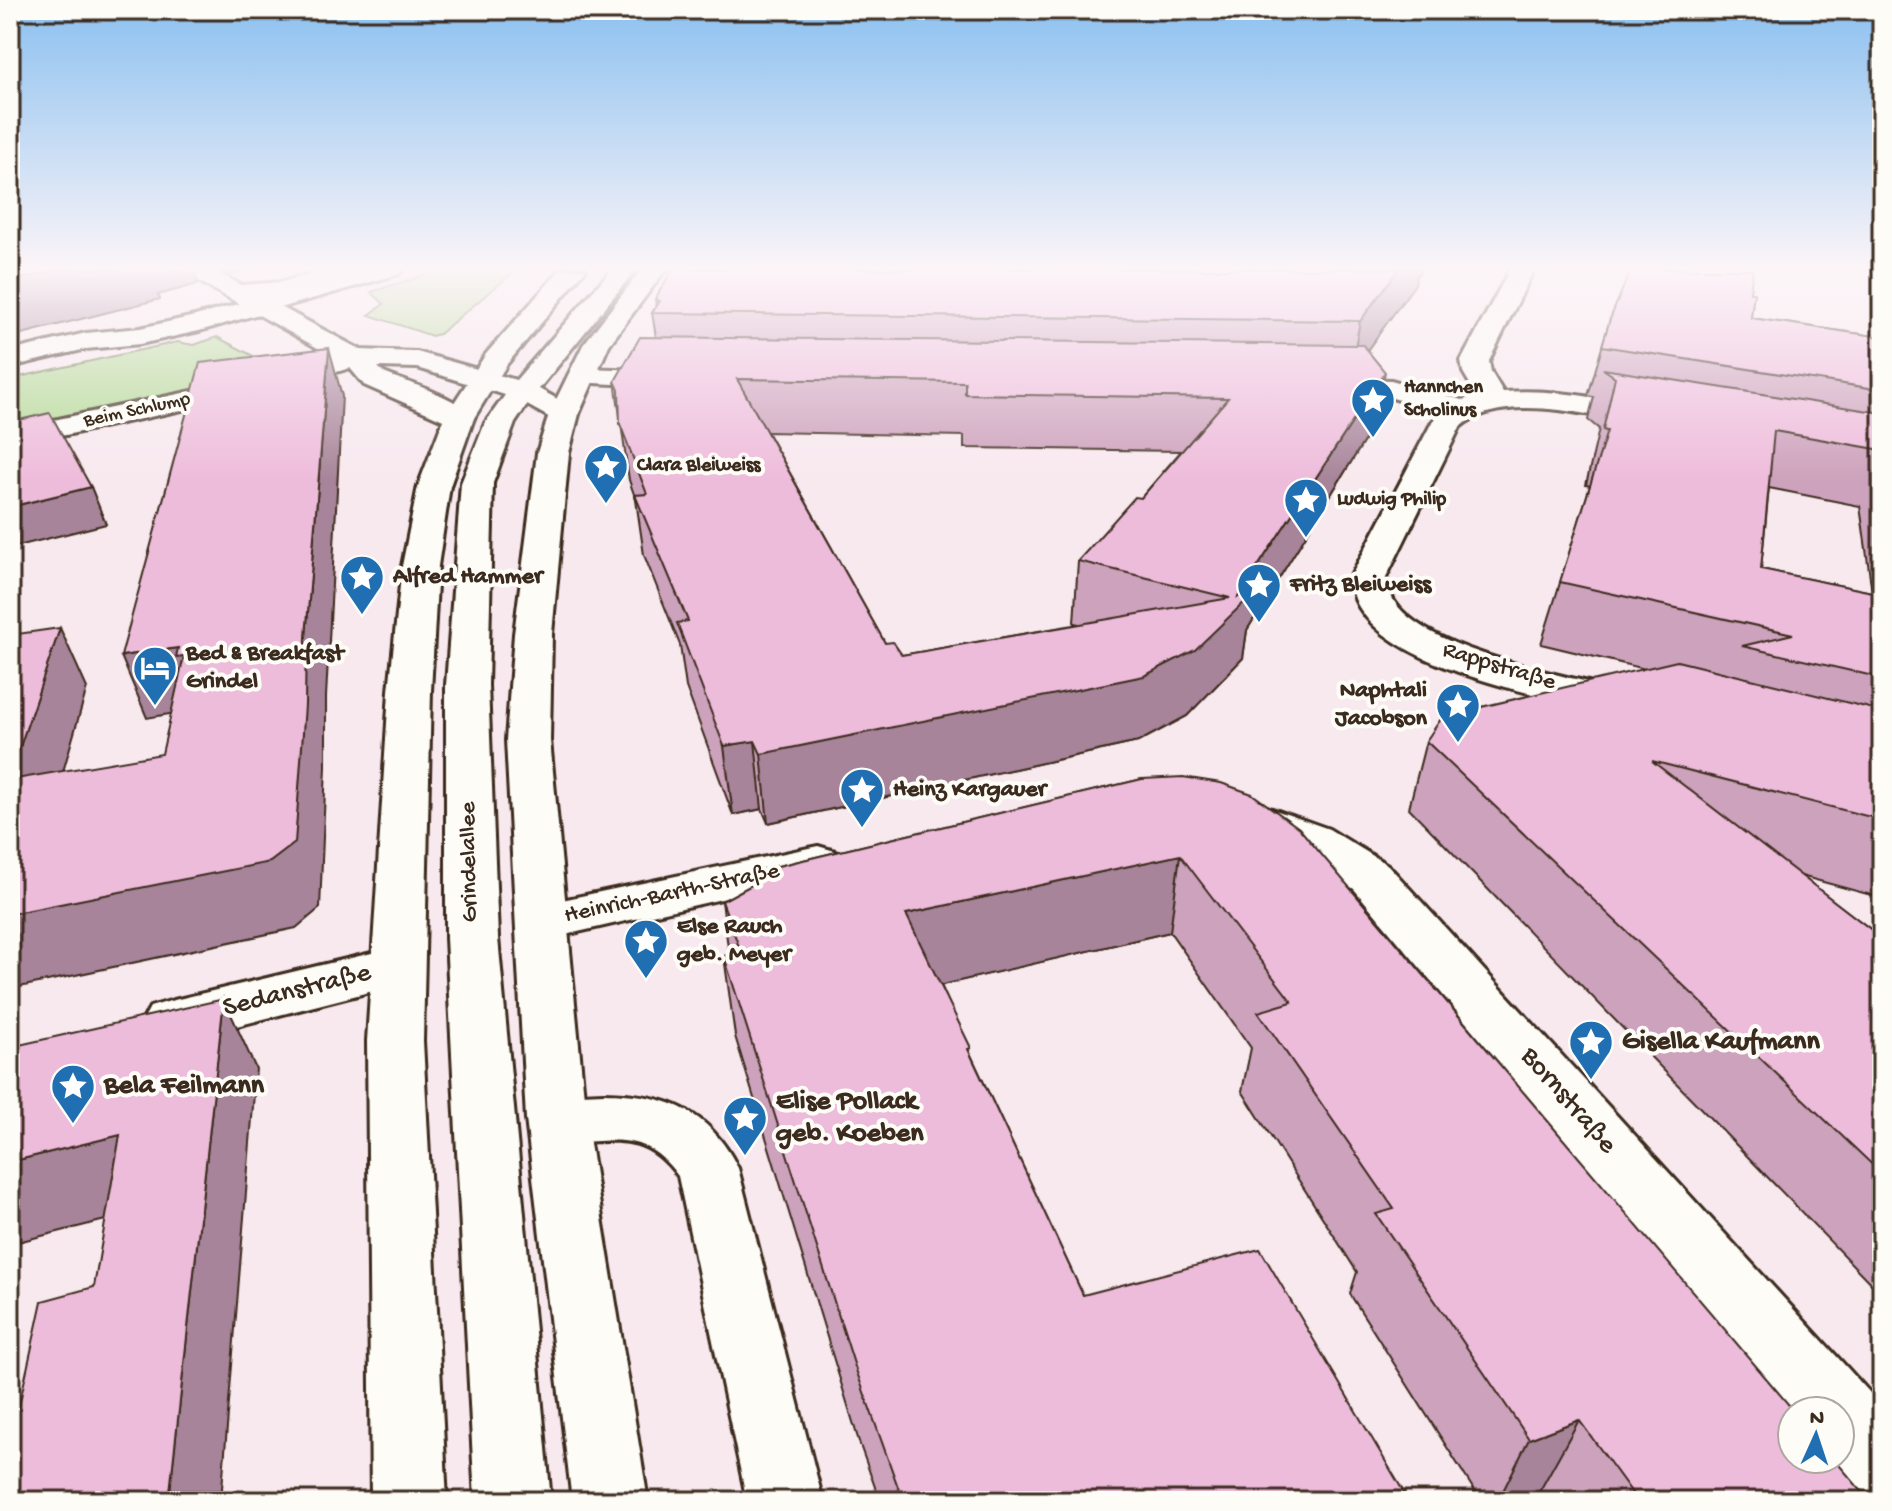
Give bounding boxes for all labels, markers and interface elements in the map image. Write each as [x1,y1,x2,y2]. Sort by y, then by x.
place icon: Hannchen Scholinus [1349,376,1397,439]
place label: Hannchen Scholinus [1404,377,1483,423]
street label: Beim Schlump [81,388,193,434]
place icon: Clara Bleiweiss [582,442,630,505]
place label: Clara Bleiweiss [636,455,762,478]
place icon: Ludwig Philip [1282,476,1330,539]
place label: Ludwig Philip [1337,489,1446,512]
place icon: Alfred Hammer [338,553,386,616]
place icon: Fritz Bleiweiss [1235,561,1283,624]
place label: Alfred Hammer [392,563,545,592]
place label: Fritz Bleiweiss [1289,571,1432,600]
street label: Rappstraße [1439,636,1560,698]
place label: Bed & Breakfast Grindel [185,640,346,697]
hotel icon: Bed & Breakfast Grindel [131,644,179,707]
place label: Naphtali Jacobson [1334,677,1428,734]
place icon: Naphtali Jacobson [1434,681,1482,744]
place icon: Heinz Kargauer [838,766,886,829]
place label: Heinz Kargauer [893,776,1049,805]
street label: Grindelallee [454,801,486,923]
street label: Heinrich-Barth-Straße [562,857,783,931]
place label: Else Rauch geb. Meyer [676,913,793,970]
place icon: Else Rauch geb. Meyer [622,917,670,980]
street label: Sedanstraße [220,957,375,1025]
place icon: Gisella Kaufmann [1567,1018,1615,1081]
place label: Gisella Kaufmann [1622,1026,1820,1059]
street label: Bornstraße [1512,1040,1624,1162]
place icon: Bela Feilmann [49,1062,97,1125]
place label: Bela Feilmann [103,1070,265,1103]
place label: Elise Pollack geb. Koeben [775,1086,924,1151]
place icon: Elise Pollack geb. Koeben [721,1094,769,1157]
north arrow [1776,1395,1856,1475]
text: N [1809,1406,1825,1432]

